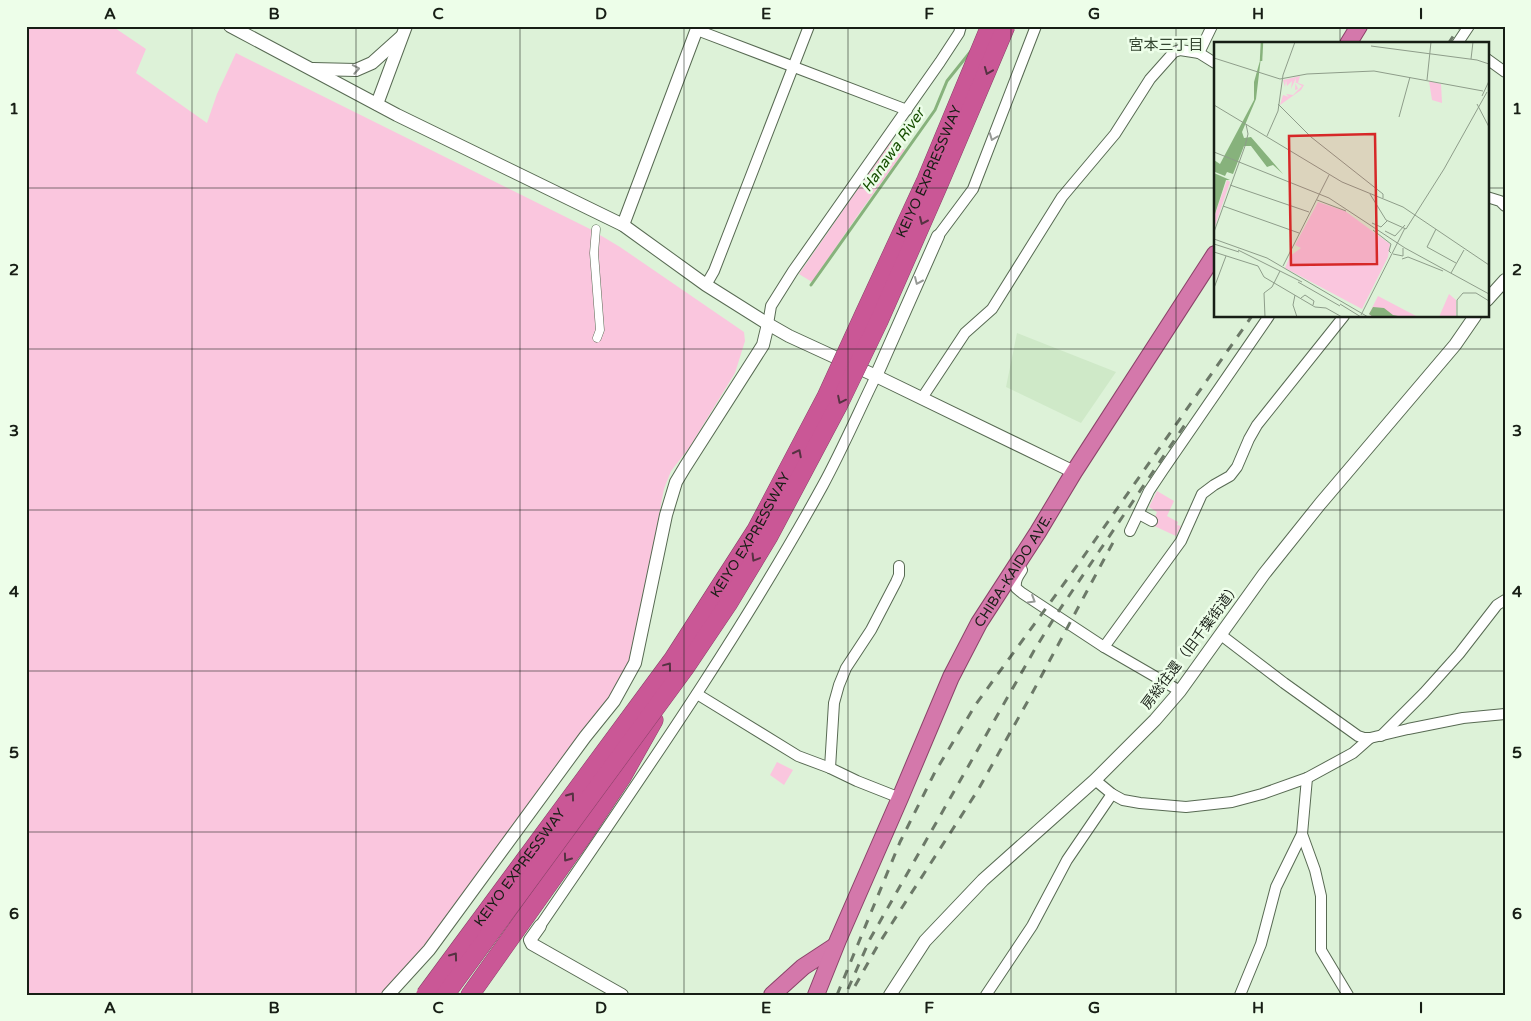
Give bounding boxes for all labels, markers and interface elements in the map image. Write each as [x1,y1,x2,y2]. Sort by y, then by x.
text: A [104,4,116,24]
text: B [268,4,280,24]
text: C [432,4,444,24]
text: D [595,4,607,24]
text: E [761,4,771,24]
text: F [924,4,934,24]
text: G [1088,4,1100,24]
text: H [1252,4,1264,24]
text: I [1419,4,1423,24]
district label: 宮本三丁目 [1128,36,1204,54]
inset map [1214,42,1488,318]
one-way arrow [352,64,360,74]
one-way arrow [983,67,993,75]
text: 1 [9,99,19,119]
text: 1 [1512,99,1522,119]
water label: Hanawa River [858,103,930,195]
street label: KEIYO EXPRESSWAY [892,103,965,240]
one-way arrow [989,132,999,141]
one-way arrow [919,216,930,225]
text: 2 [9,260,19,280]
text: 2 [1512,260,1522,280]
one-way arrow [914,276,925,285]
one-way arrow [837,395,847,404]
text: 3 [9,421,19,441]
text: 3 [1512,421,1522,441]
one-way arrow [792,449,802,458]
street label: KEIYO EXPRESSWAY [707,469,793,600]
street label: CHIBA-KAIDO AVE. [970,511,1055,630]
one-way arrow [752,553,762,562]
street label: 房総往還（旧千葉街道） [1138,579,1244,713]
text: 4 [9,582,19,602]
text: 4 [1512,582,1522,602]
one-way arrow [1027,593,1036,603]
one-way arrow [662,663,670,672]
text: 5 [9,743,19,763]
text: 5 [1512,743,1522,763]
one-way arrow [565,792,574,802]
street label: KEIYO EXPRESSWAY [470,805,569,929]
one-way arrow [564,852,573,862]
text: 6 [9,904,19,924]
text: 6 [1512,904,1522,924]
one-way arrow [448,952,457,961]
text: A [104,998,116,1018]
text: B [268,998,280,1018]
text: C [432,998,444,1018]
text: D [595,998,607,1018]
text: E [761,998,771,1018]
text: F [924,998,934,1018]
text: G [1088,998,1100,1018]
text: H [1252,998,1264,1018]
text: I [1419,998,1423,1018]

